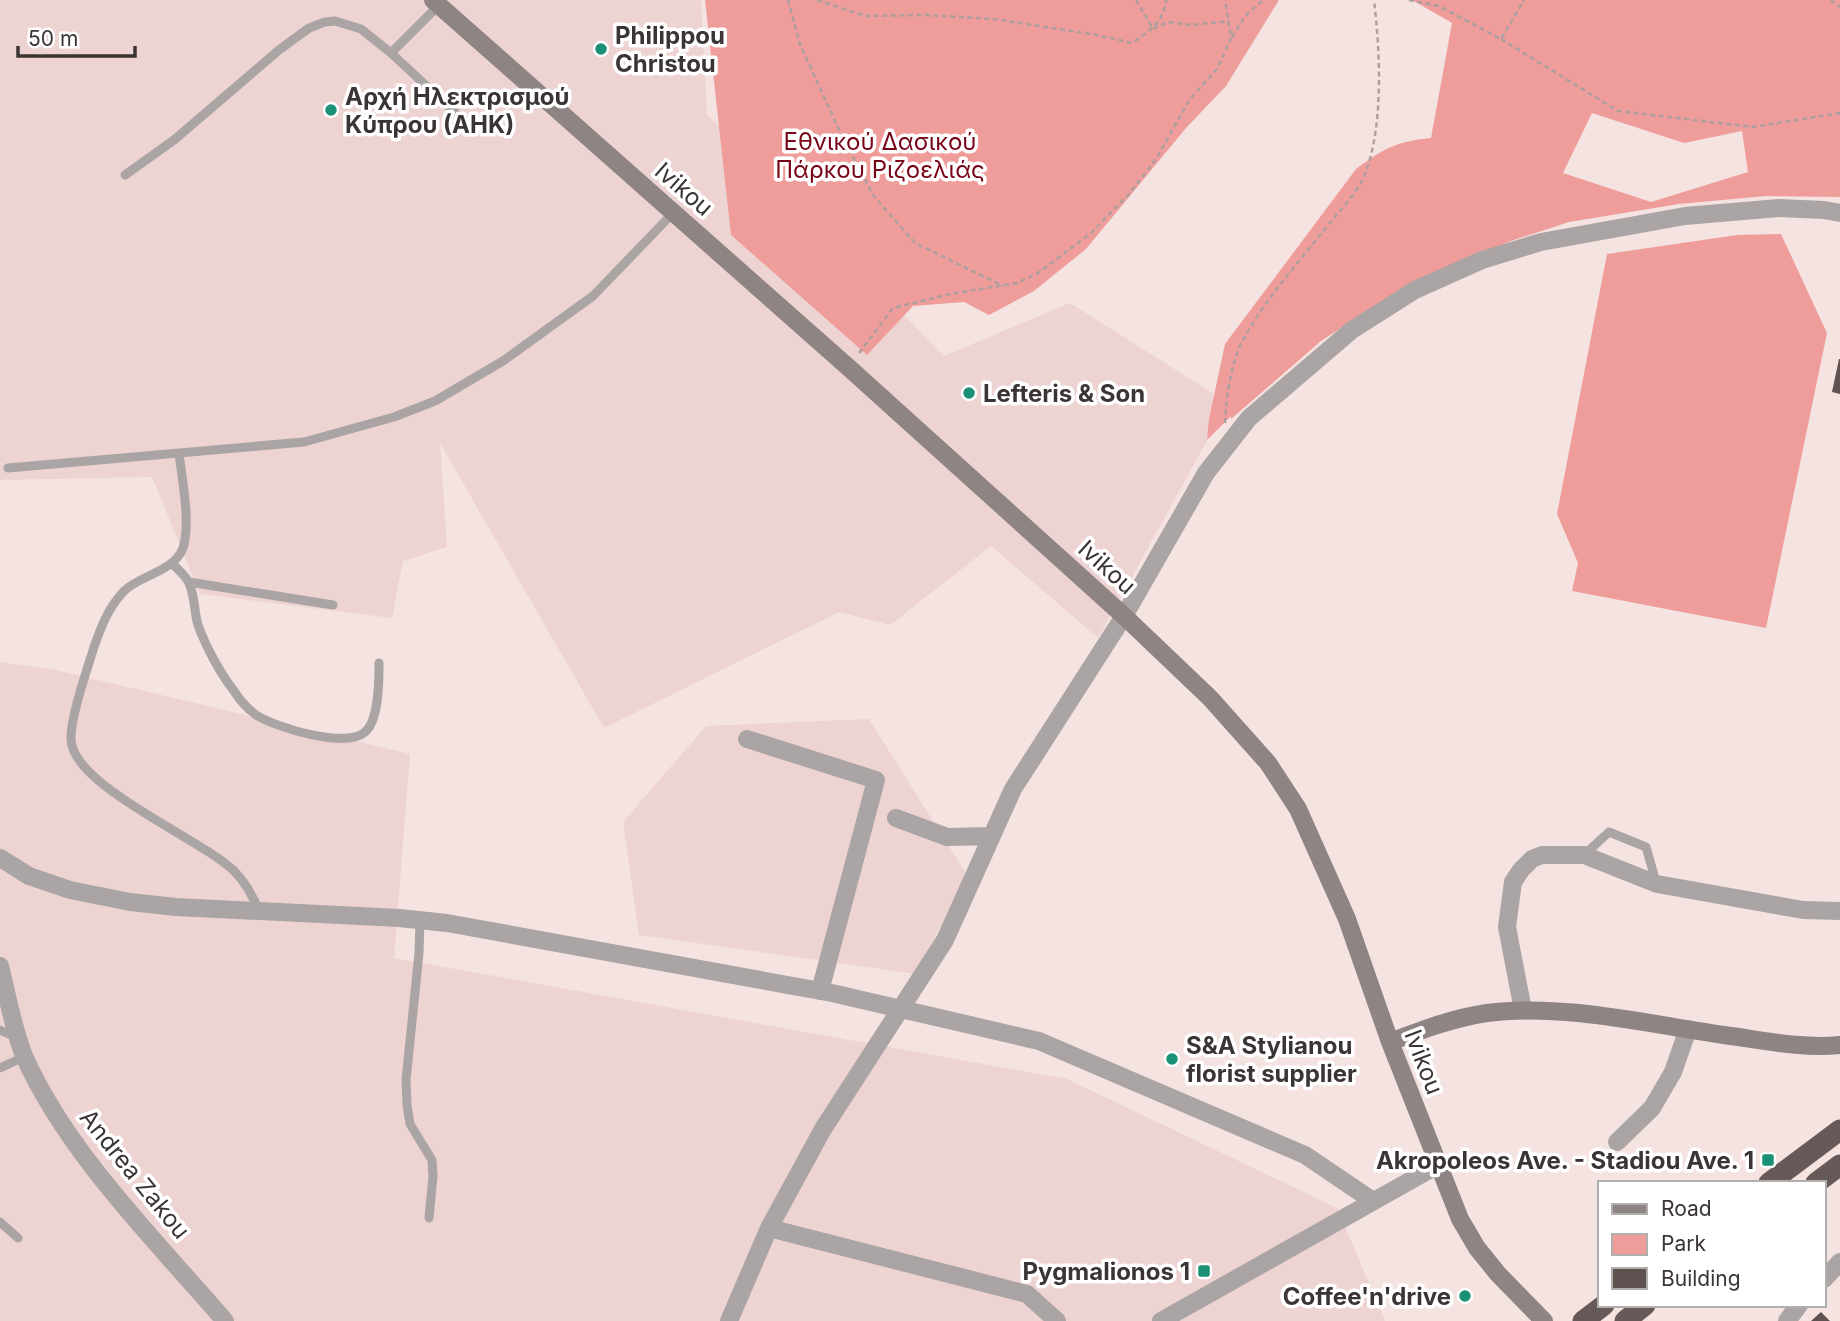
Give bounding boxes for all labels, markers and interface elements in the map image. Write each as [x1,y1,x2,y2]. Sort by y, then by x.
scale bar [18,14,135,58]
place label: Philippou Christou [615,21,725,78]
text: 50 m [28,26,78,51]
marker: Philippou Christou [593,41,609,57]
place label: Αρχή Ηλεκτρισμού Κύπρου (ΑΗΚ) [345,82,570,139]
marker: Αρχή Ηλεκτρισμού Κύπρου (ΑΗΚ) [323,102,339,118]
park label: Εθνικού Δασικού Πάρκου Ριζοελιάς [775,127,985,184]
street label: Ivikou [649,156,719,222]
place label: Lefteris & Son [983,379,1145,408]
marker: Lefteris & Son [961,385,977,401]
street label: Ivikou [1072,534,1142,600]
street label: Ivikou [1398,1025,1450,1099]
place label: S&A Stylianou florist supplier [1186,1031,1357,1088]
marker: S&A Stylianou florist supplier [1164,1051,1180,1067]
street label: Andrea Zakou [74,1103,196,1245]
place label: Akropoleos Ave. - Stadiou Ave. 1 [1376,1146,1754,1175]
marker: Akropoleos Ave. - Stadiou Ave. 1 [1760,1152,1776,1168]
legend [1598,1181,1826,1307]
text: Road [1661,1196,1712,1221]
text: Park [1661,1231,1706,1256]
place label: Pygmalionos 1 [1023,1257,1190,1286]
marker: Pygmalionos 1 [1196,1263,1212,1279]
text: Building [1661,1266,1741,1291]
place label: Coffee'n'drive [1283,1282,1451,1311]
marker: Coffee'n'drive [1457,1288,1473,1304]

